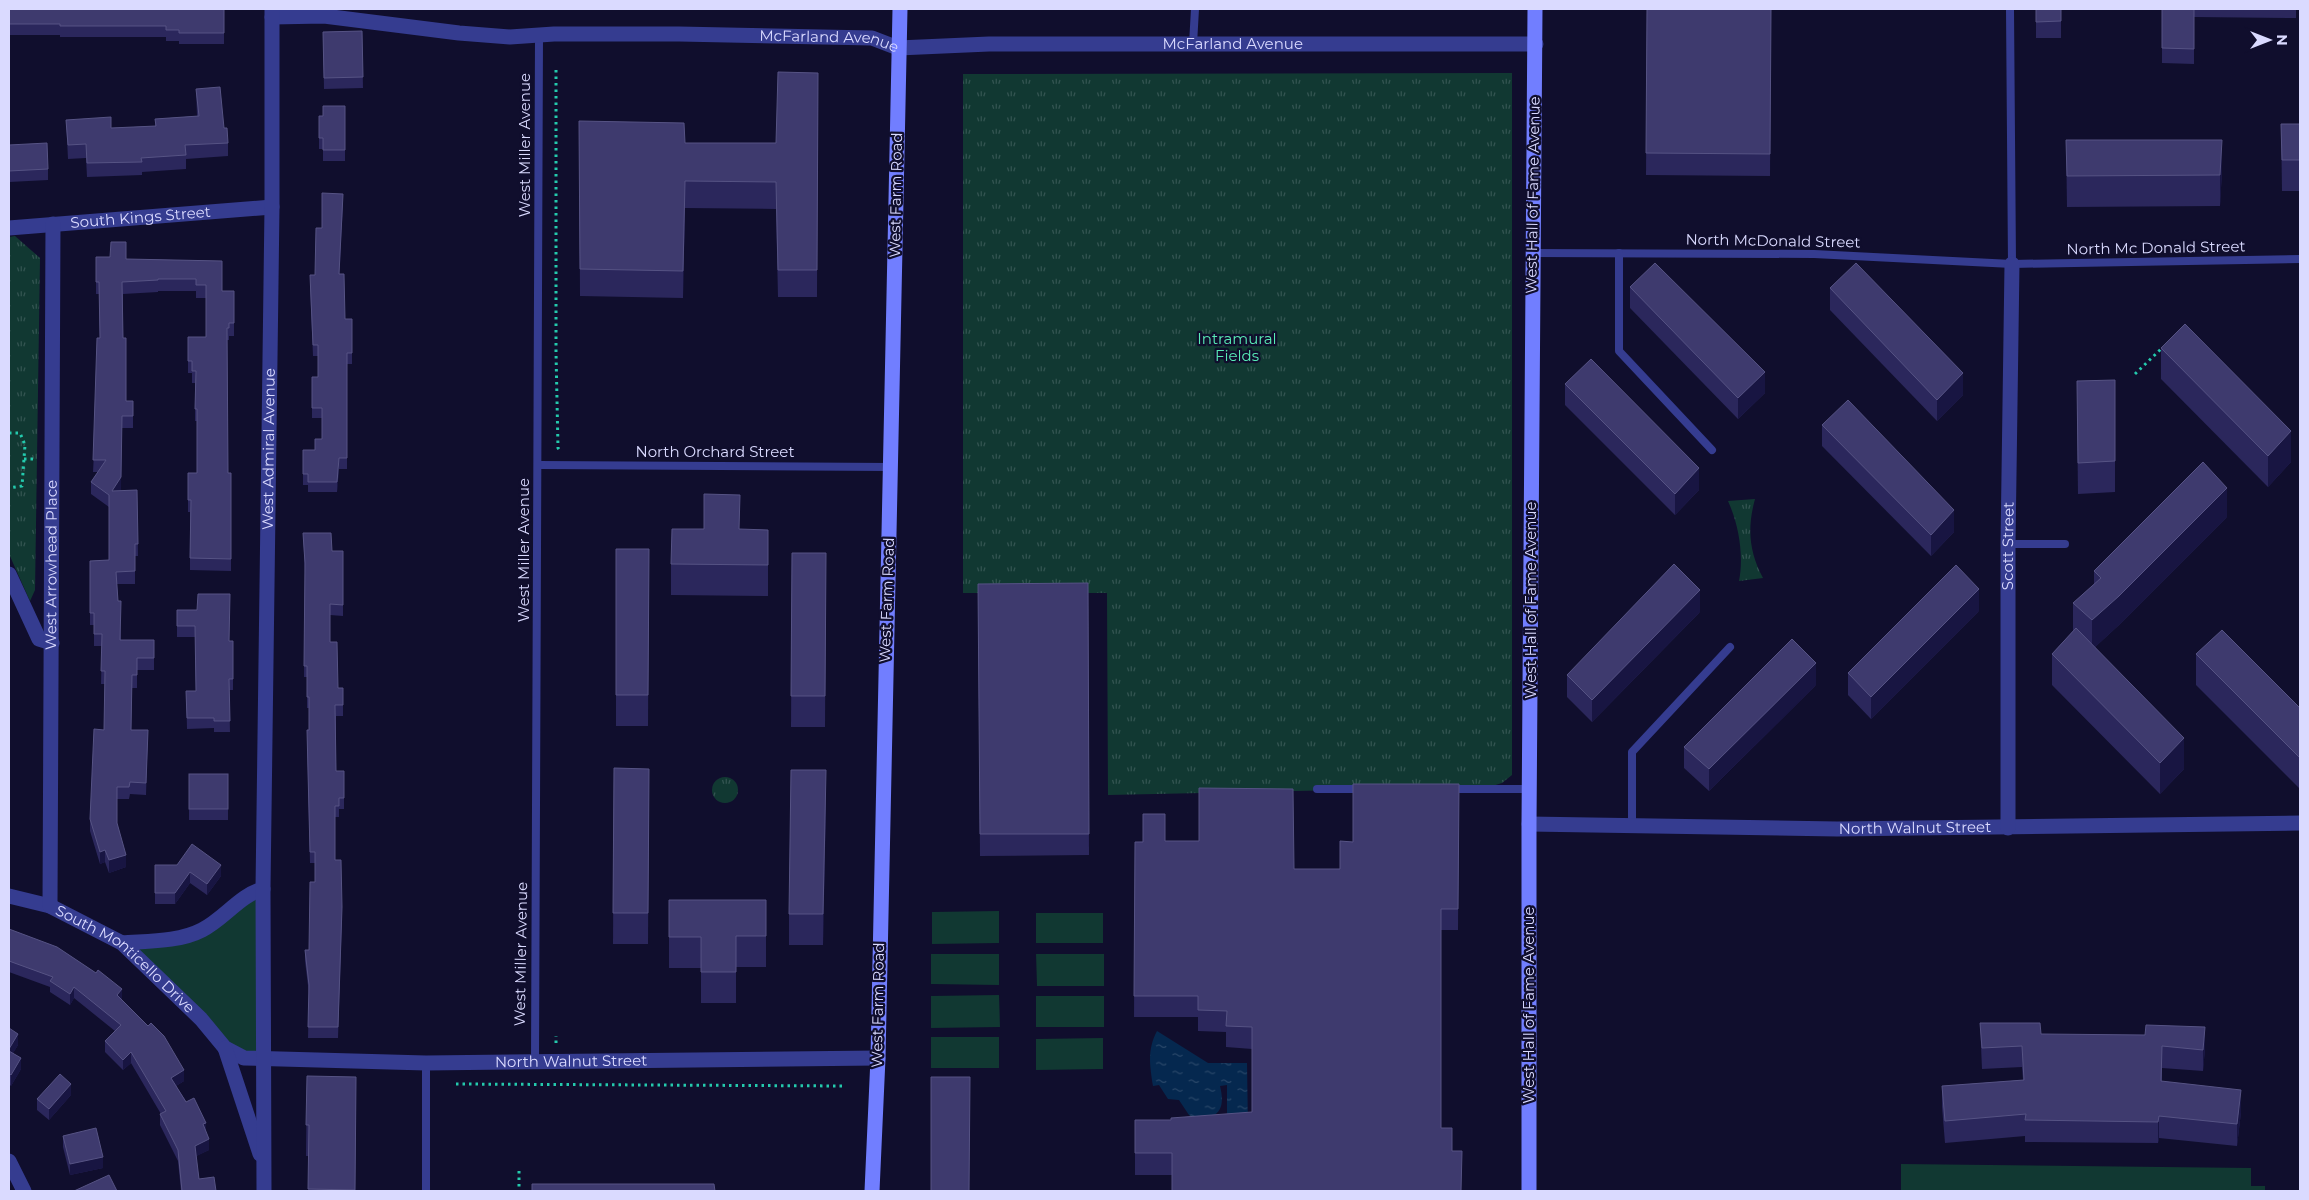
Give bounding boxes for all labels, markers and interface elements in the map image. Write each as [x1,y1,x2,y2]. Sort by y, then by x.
north arrow [2244,15,2294,65]
street label: McFarland Avenue [759,26,902,56]
street label: McFarland Avenue [1162,34,1303,53]
text: N [2273,34,2291,46]
street label: West Miller Avenue [515,73,534,217]
street label: West Hall of Fame Avenue [1521,96,1544,294]
street label: West Farm Road [885,132,906,258]
street label: South Kings Street [70,202,211,232]
street label: North McDonald Street [1685,229,1861,252]
street label: North Mc Donald Street [2066,236,2246,259]
park label: Intramural Fields [1197,329,1277,365]
street label: West Admiral Avenue [258,368,279,530]
street label: North Orchard Street [635,442,795,461]
street label: West Miller Avenue [514,478,533,622]
street label: West Arrowhead Place [41,480,61,650]
street label: West Hall of Fame Avenue [1521,501,1540,699]
street label: Scott Street [1998,502,2018,590]
street label: West Farm Road [875,537,898,663]
street label: North Walnut Street [1839,817,1991,838]
street label: West Miller Avenue [510,882,531,1026]
street label: South Monticello Drive [52,900,199,1017]
street label: West Hall of Fame Avenue [1519,906,1538,1104]
street label: West Farm Road [867,942,888,1068]
street label: North Walnut Street [495,1051,647,1071]

